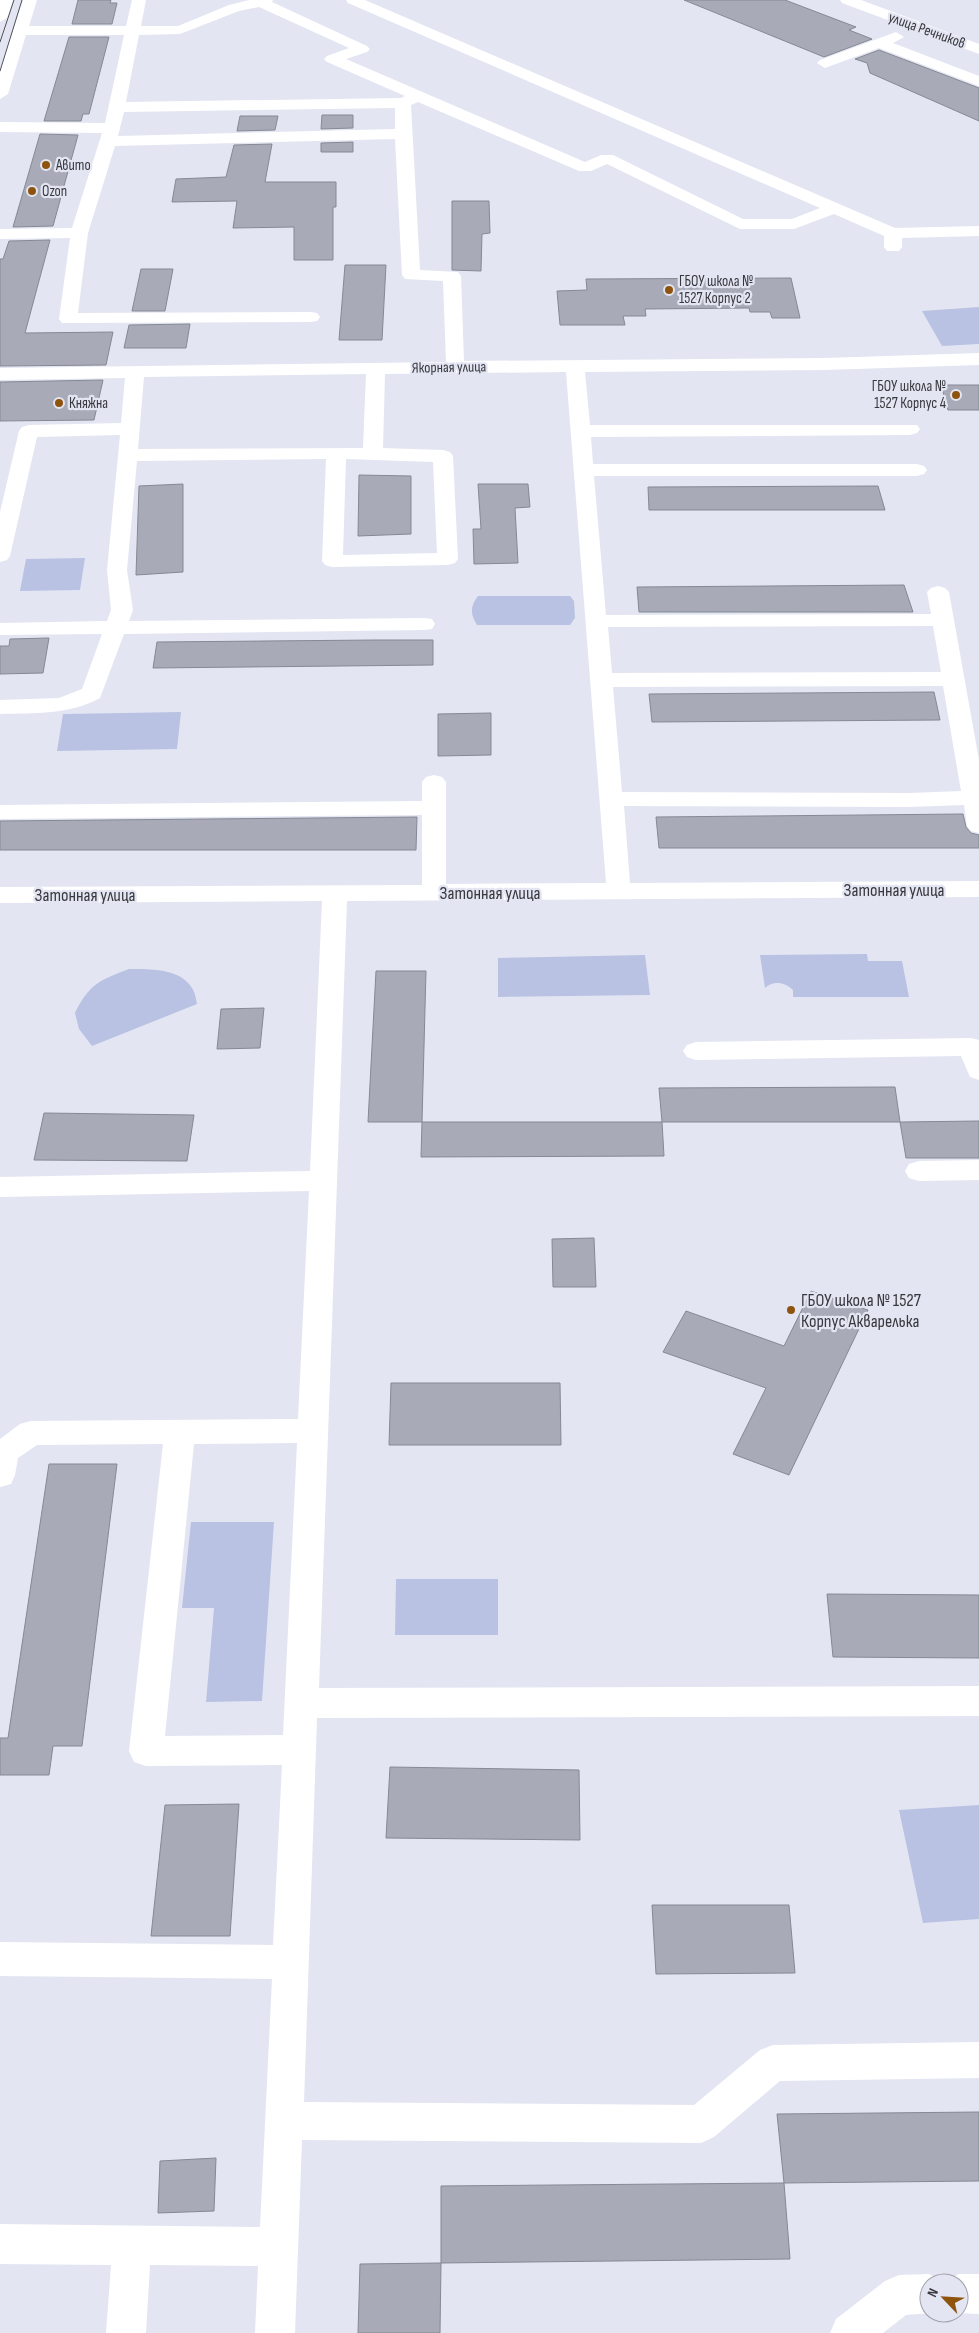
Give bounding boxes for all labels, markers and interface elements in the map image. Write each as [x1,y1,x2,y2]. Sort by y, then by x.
street label: улица Речников [886,8,968,53]
place label: Авито [55,156,91,175]
marker: Авито [40,159,52,171]
place label: Ozon [42,182,67,201]
marker: Ozon [26,185,38,197]
place label: ГБОУ школа № 1527 Корпус 2 [679,272,753,308]
marker: ГБОУ школа № 1527 Корпус 2 [663,284,675,296]
street label: Якорная улица [412,357,487,378]
place label: ГБОУ школа № 1527 Корпус 4 [872,377,946,413]
marker: ГБОУ школа № 1527 Корпус 4 [950,389,962,401]
place label: Княжна [69,394,108,413]
marker: Княжна [53,397,65,409]
street label: Затонная улица [844,880,945,901]
street label: Затонная улица [440,883,541,904]
street label: Затонная улица [35,885,136,906]
place label: ГБОУ школа № 1527 Корпус Акварелька [801,1290,922,1332]
marker: ГБОУ школа № 1527 Корпус Акварелька [785,1304,797,1316]
north arrow [919,2273,969,2323]
text: N [923,2286,942,2300]

